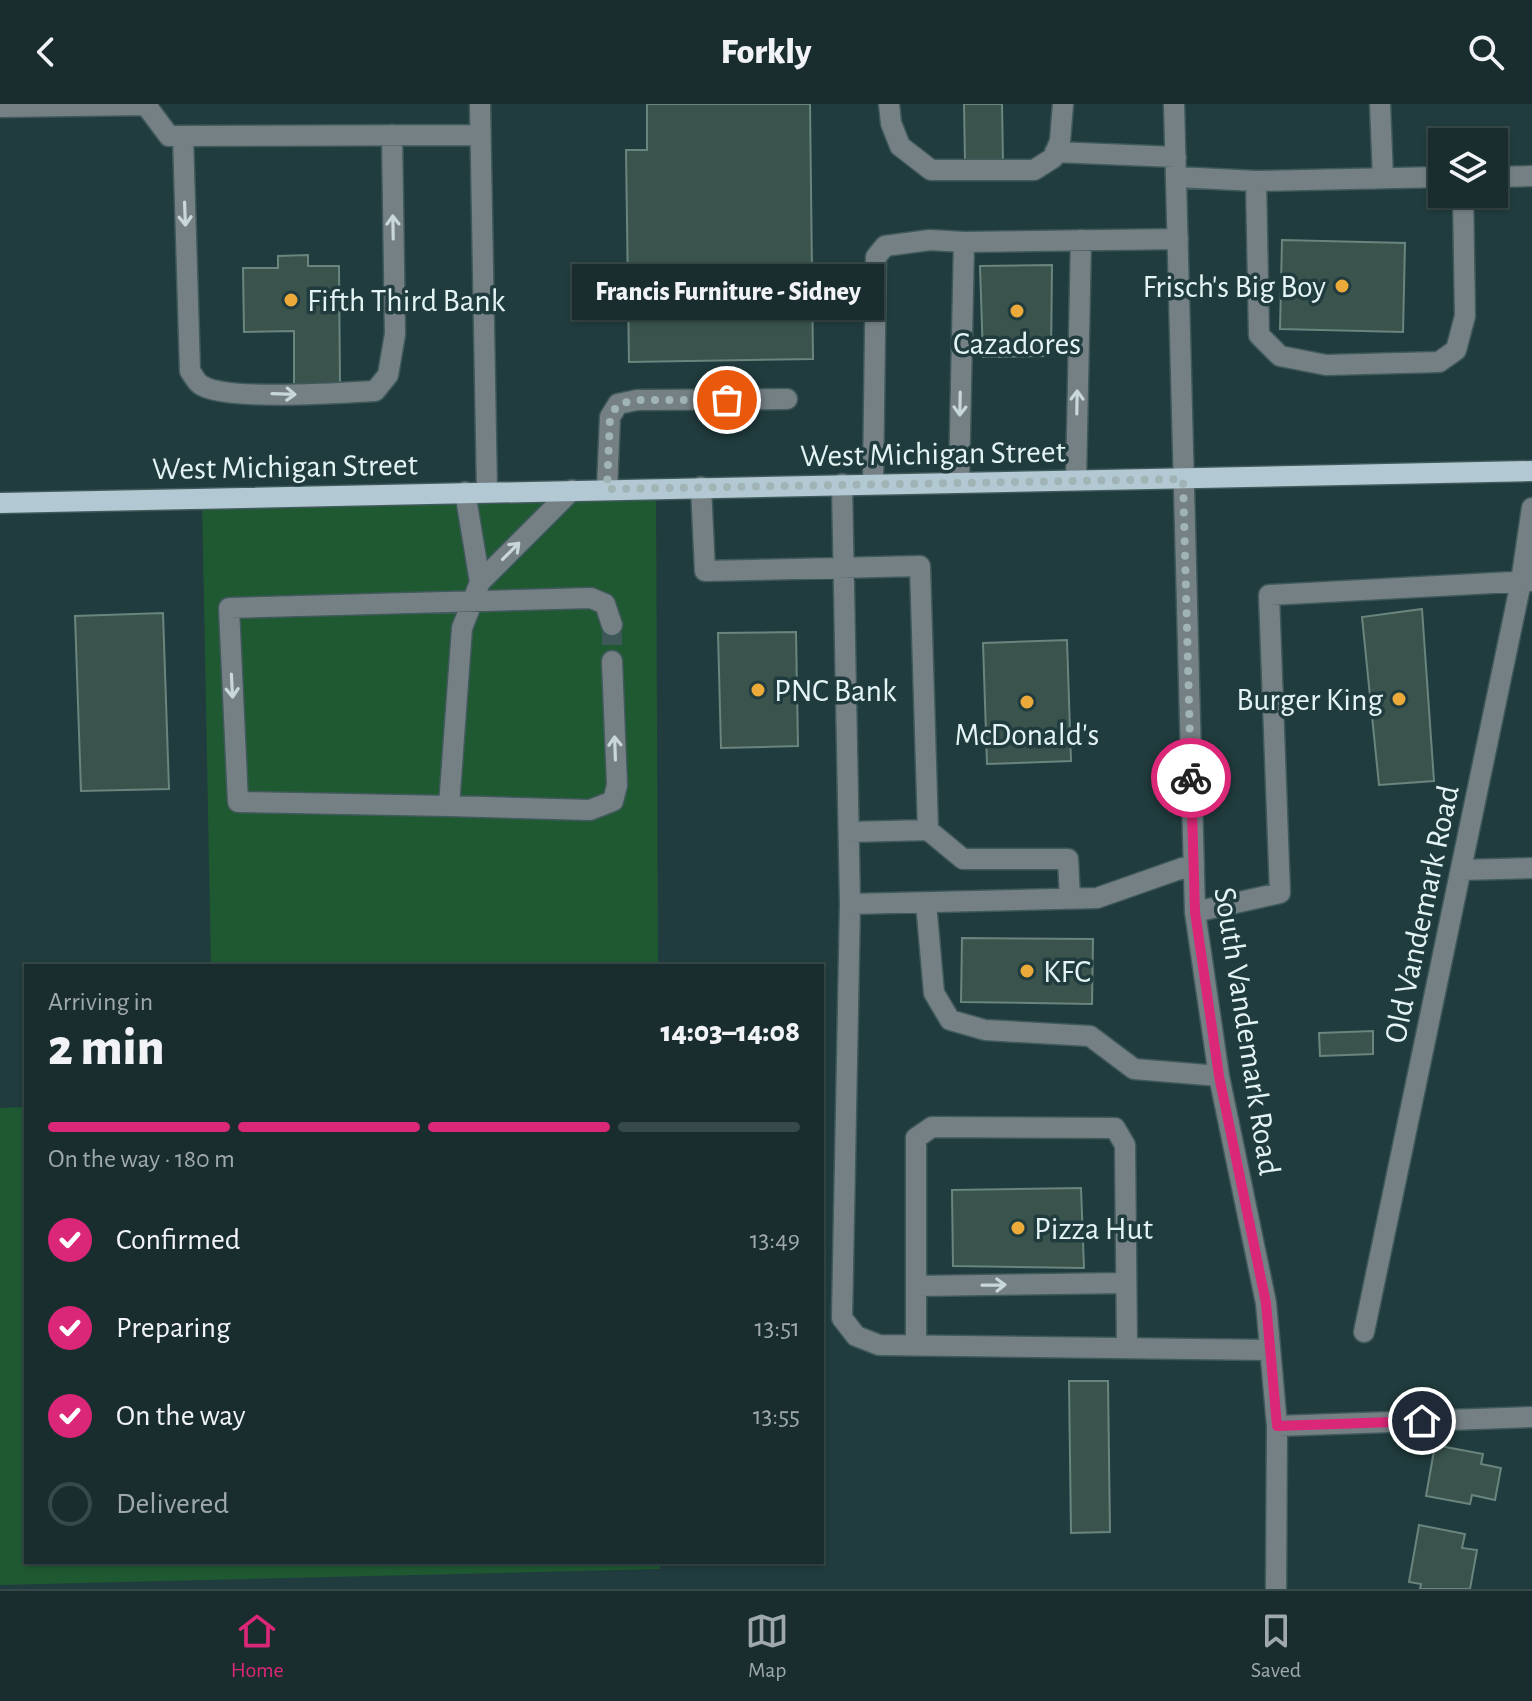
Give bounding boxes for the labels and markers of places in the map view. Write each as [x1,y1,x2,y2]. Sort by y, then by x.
callout: Francis Furniture - Sidney [571,264,883,320]
place label: Frisch's Big Boy [1142,271,1326,303]
marker: Frisch's Big Boy [1333,277,1351,295]
place label: Fifth Third Bank [307,285,506,317]
marker: Fifth Third Bank [282,291,300,309]
marker: Cazadores [1008,302,1026,320]
place label: Cazadores [953,328,1081,360]
pin [693,366,761,434]
place label: PNC Bank [774,675,897,707]
marker: PNC Bank [749,681,767,699]
place label: Burger King [1236,684,1383,716]
marker: Burger King [1390,690,1408,708]
marker: McDonald's [1018,693,1036,711]
place label: McDonald's [955,719,1099,751]
place label: KFC [1043,956,1091,988]
marker: KFC [1018,962,1036,980]
place label: Pizza Hut [1034,1213,1153,1245]
marker: Pizza Hut [1009,1219,1027,1237]
pin [1388,1387,1456,1455]

